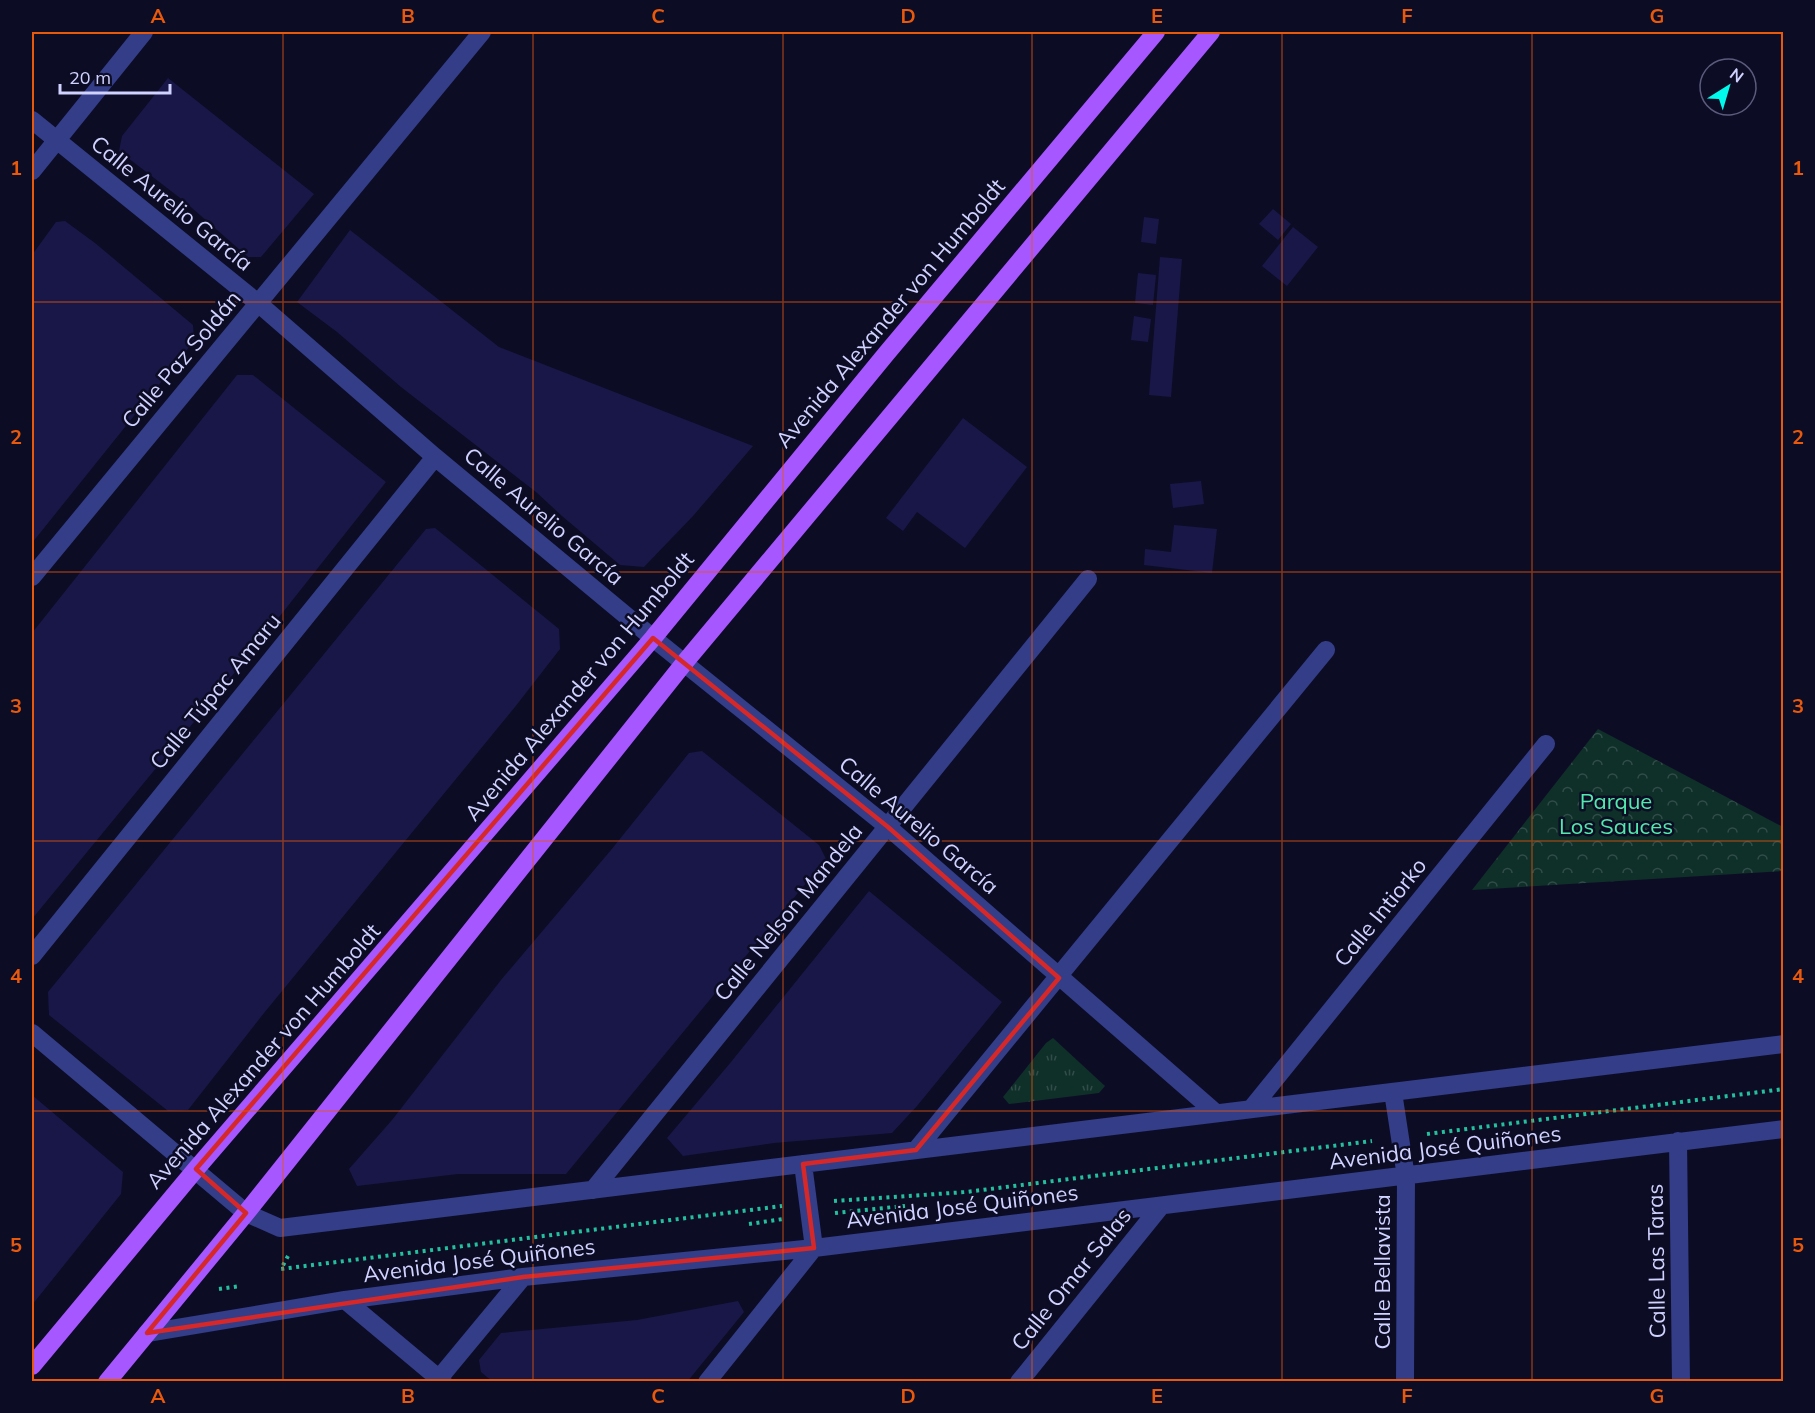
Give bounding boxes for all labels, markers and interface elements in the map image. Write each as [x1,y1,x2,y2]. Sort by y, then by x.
text: A [151,3,166,28]
text: B [401,3,415,28]
text: C [651,3,665,28]
text: D [900,3,916,28]
text: E [1151,3,1163,28]
text: F [1401,3,1413,28]
text: G [1650,3,1664,28]
scale bar [60,57,170,95]
north arrow [1698,57,1758,117]
text: N [1726,63,1748,87]
text: 20 m [69,66,111,89]
street label: Calle Aurelio García [85,129,259,277]
text: 1 [10,155,22,180]
text: 1 [1792,155,1804,180]
street label: Avenida Alexander von Humboldt [769,172,1011,453]
street label: Calle Paz Soldán [115,284,247,434]
text: 2 [10,424,22,449]
text: 2 [1792,424,1804,449]
street label: Calle Aurelio García [458,441,630,591]
street label: Avenida Alexander von Humboldt [458,545,700,826]
street label: Calle Túpac Amaru [143,607,287,775]
text: 3 [10,693,22,718]
text: 3 [1792,693,1804,718]
street label: Calle Aurelio García [833,750,1005,900]
park label: Parque Los Sauces [1559,787,1673,840]
street label: Calle Nelson Mandela [708,818,868,1006]
street label: Calle Intiorko [1328,852,1432,972]
street label: Avenida Alexander von Humboldt [140,917,386,1195]
text: 4 [10,963,22,988]
text: 4 [1792,963,1804,988]
street label: Avenida José Quiñones [1327,1119,1563,1175]
street label: Avenida José Quiñones [844,1178,1080,1234]
street label: Calle Las Taras [1641,1183,1671,1339]
street label: Calle Bellavista [1368,1194,1396,1350]
street label: Calle Omar Salas [1005,1202,1137,1356]
text: 5 [10,1232,22,1257]
street label: Avenida José Quiñones [361,1232,597,1288]
text: 5 [1792,1232,1804,1257]
text: A [151,1383,166,1408]
text: B [401,1383,415,1408]
text: C [651,1383,665,1408]
text: D [900,1383,916,1408]
text: E [1151,1383,1163,1408]
text: F [1401,1383,1413,1408]
text: G [1650,1383,1664,1408]

